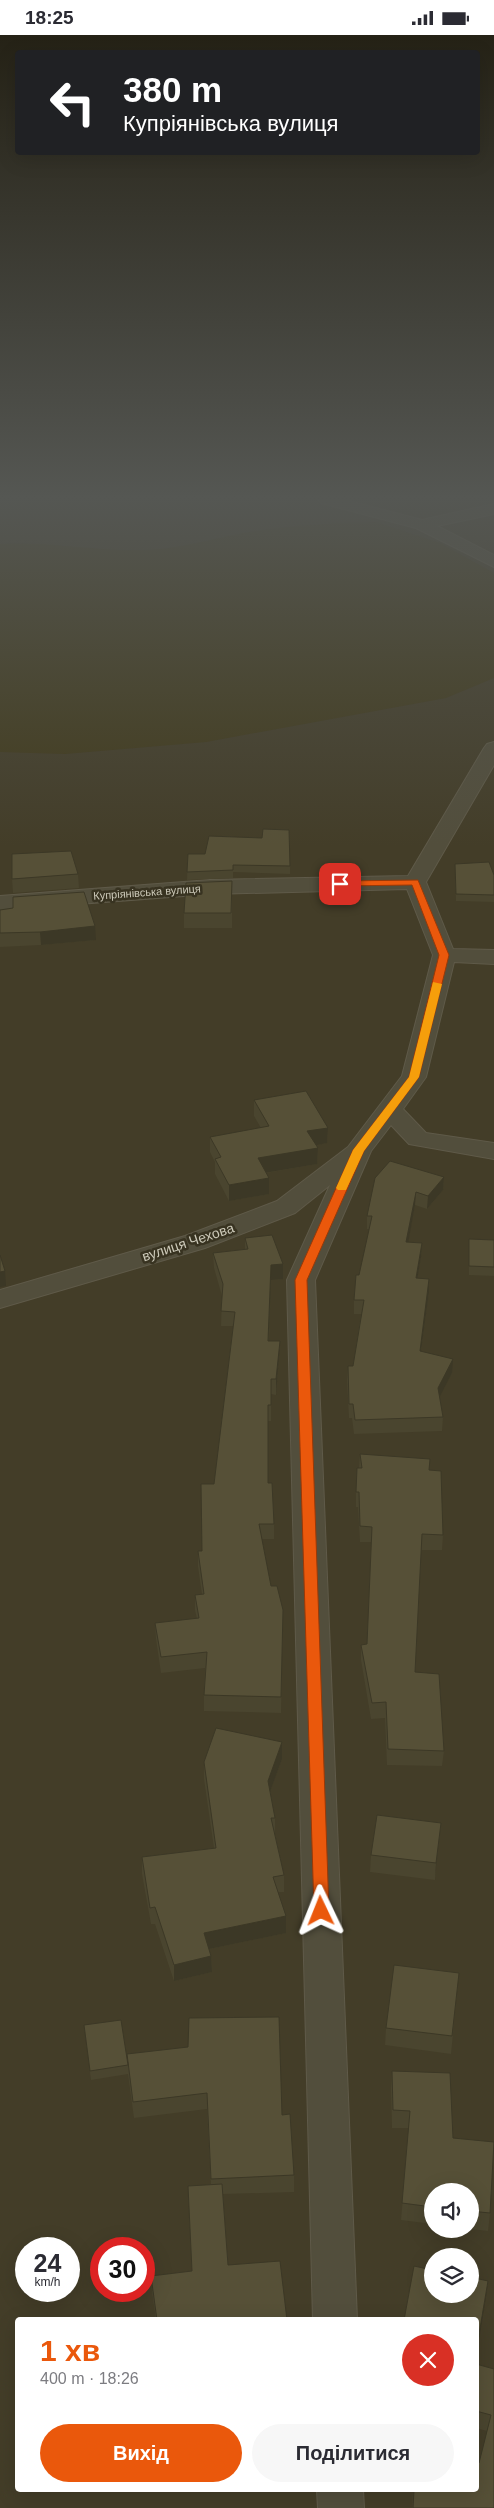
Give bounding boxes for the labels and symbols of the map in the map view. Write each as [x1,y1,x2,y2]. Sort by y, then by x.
pin [319,863,361,905]
street label: Купріянівська вулиця [93,882,201,902]
street label: вулиця Чехова [140,1220,236,1264]
position arrow [294,1884,346,1936]
speed limit sign: 30 [90,2237,155,2302]

